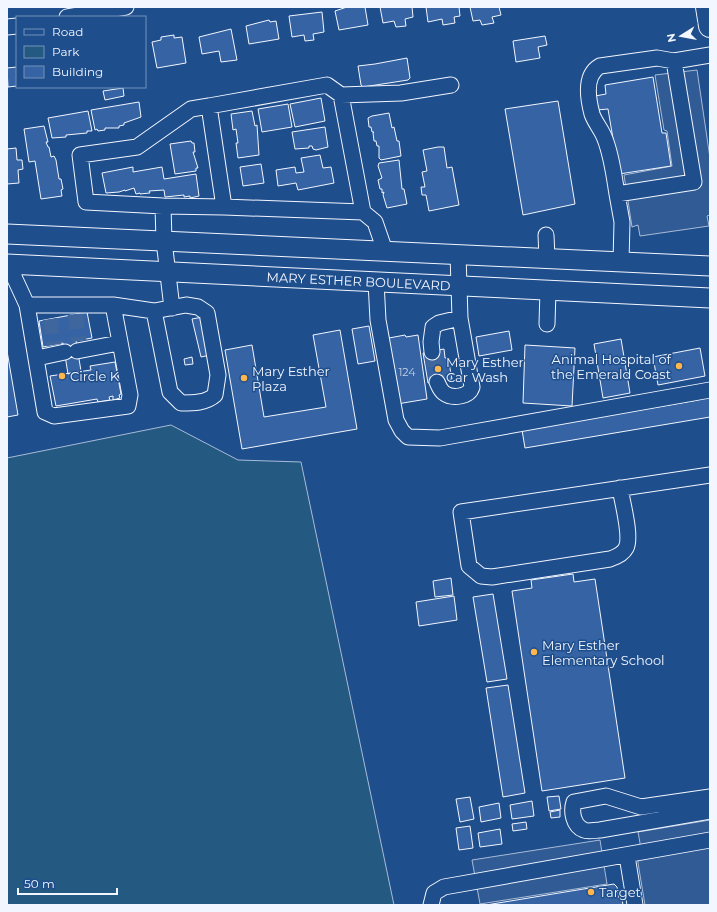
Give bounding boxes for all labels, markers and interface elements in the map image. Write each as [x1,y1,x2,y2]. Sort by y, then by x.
legend [16,16,146,88]
north arrow [661,16,701,56]
text: Road [52,24,83,39]
text: N [663,32,679,44]
text: Park [52,44,80,59]
text: Building [52,64,103,79]
street label: MARY ESTHER BOULEVARD [266,269,451,293]
place label: Animal Hospital of the Emerald Coast [551,351,672,382]
place label: Mary Esther Car Wash [446,354,524,385]
marker: Animal Hospital of the Emerald Coast [674,361,684,371]
place label: Mary Esther Plaza [252,363,330,394]
marker: Mary Esther Car Wash [433,364,443,374]
house number: 124 [398,365,416,379]
place label: Circle K [70,368,120,384]
marker: Circle K [57,371,67,381]
marker: Mary Esther Plaza [239,373,249,383]
place label: Mary Esther Elementary School [542,637,665,668]
marker: Mary Esther Elementary School [529,647,539,657]
scale bar [18,870,117,896]
text: 50 m [24,876,55,891]
place label: Target [599,884,641,900]
marker: Target [586,887,596,897]

